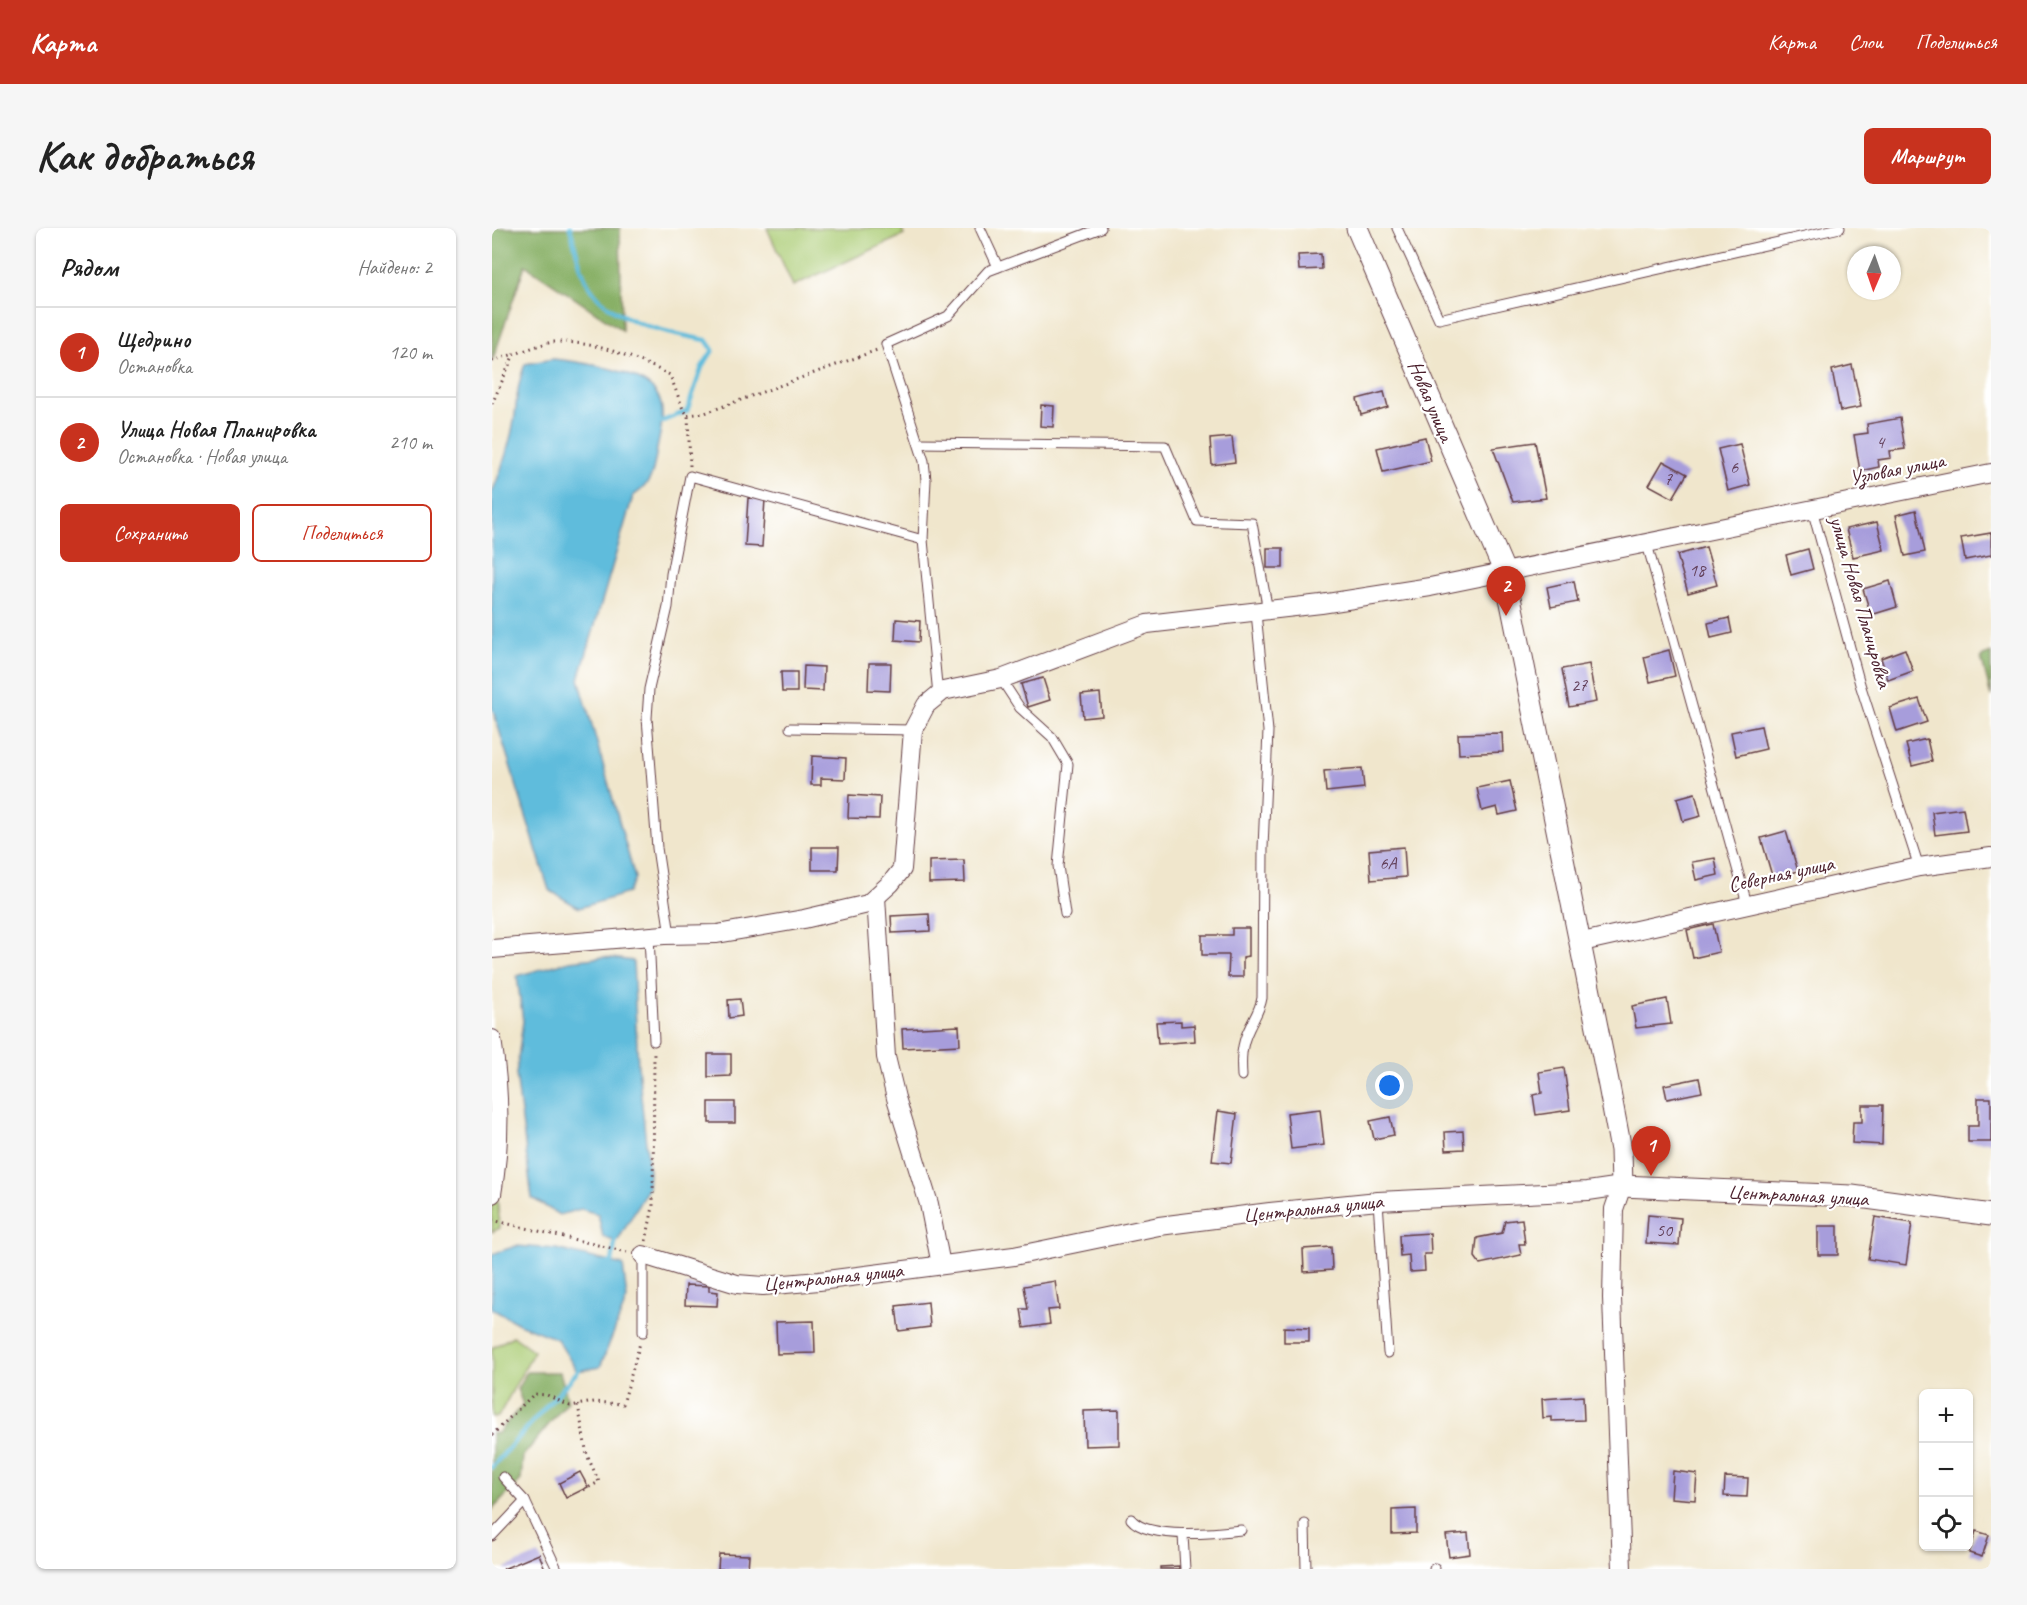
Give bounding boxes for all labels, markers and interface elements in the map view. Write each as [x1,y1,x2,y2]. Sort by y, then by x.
text: Карта [30,25,97,60]
text: Карта [1768,29,1816,55]
text: Слои [1849,29,1883,55]
text: Поделиться [1916,29,1997,55]
button: Маршрут [1864,128,1991,184]
text: Как добраться [36,130,253,183]
north arrow [1847,246,1901,300]
text: Рядом [60,251,118,284]
text: Найдено: 2 [357,255,432,280]
text: Щедрино [117,326,190,354]
text: 1 [75,340,84,365]
text: 120 m [389,340,432,365]
text: Остановка [117,354,192,379]
street label: Новая улица [1402,356,1461,448]
text: Улица Новая Планировка [117,416,316,444]
text: 2 [75,430,84,455]
text: 210 m [389,430,432,455]
house number: 4 [1876,431,1886,453]
text: Остановка · Новая улица [117,444,287,469]
street label: Узловая улица [1847,447,1949,492]
house number: 6 [1730,456,1739,478]
house number: 7 [1664,468,1673,490]
button: Сохранить [60,504,240,562]
button: Поделиться [252,504,432,562]
street label: улица Новая Планировка [1824,511,1898,693]
house number: 18 [1689,559,1707,581]
pin: 2 [1486,566,1526,616]
house number: 27 [1571,674,1588,696]
street label: Северная улица [1726,850,1838,898]
house number: 6А [1379,852,1398,874]
your location [1375,1071,1404,1100]
pin: 1 [1632,1126,1670,1176]
street label: Центральная улица [1727,1178,1871,1212]
street label: Центральная улица [1242,1188,1386,1228]
house number: 50 [1656,1219,1674,1241]
street label: Центральная улица [762,1257,906,1297]
map controls [1919,1389,1973,1551]
button: + [1919,1389,1973,1443]
button: − [1919,1443,1973,1497]
button: locate [1919,1497,1973,1551]

